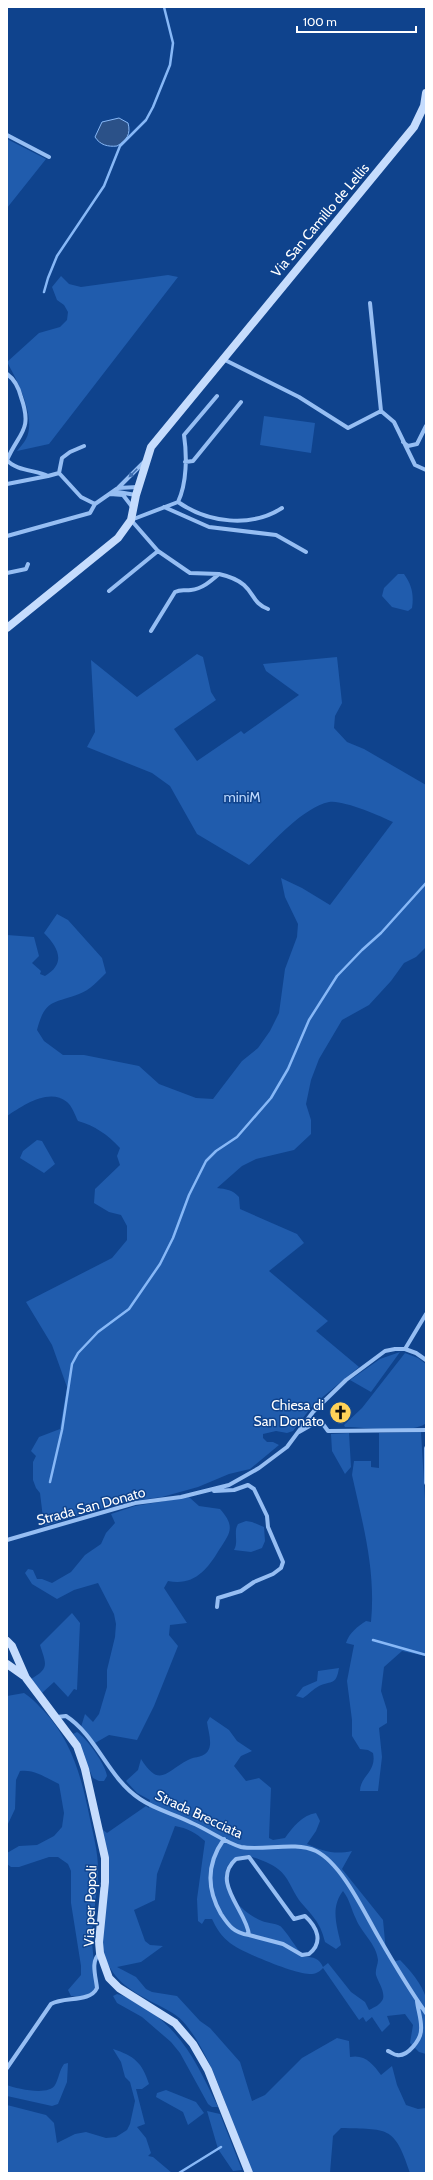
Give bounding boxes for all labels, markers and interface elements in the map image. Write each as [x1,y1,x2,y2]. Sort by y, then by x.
scale bar [297,8,416,34]
text: 100 m [303,14,337,29]
street label: Via San Camillo de Lellis [267,159,373,281]
one-way arrow [128,468,138,478]
park label: miniM [223,788,261,806]
place label: Chiesa di San Donato [254,1396,324,1430]
church icon: Chiesa di San Donato [327,1400,353,1426]
street label: Strada San Donato [35,1483,148,1529]
street label: Strada Brecciata [152,1786,246,1842]
street label: Via per Popoli [80,1865,100,1947]

